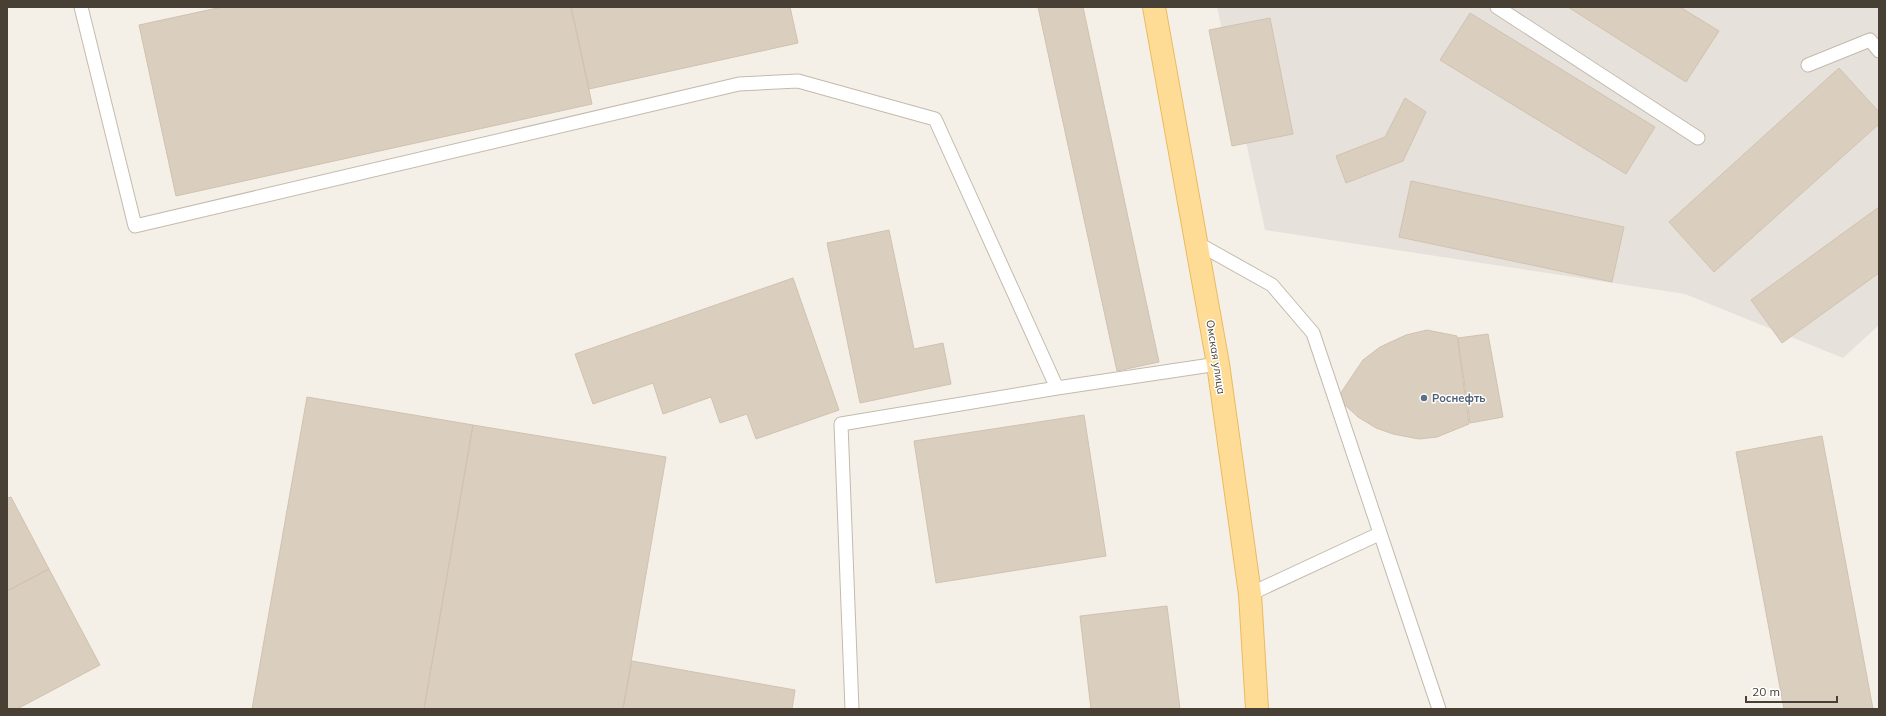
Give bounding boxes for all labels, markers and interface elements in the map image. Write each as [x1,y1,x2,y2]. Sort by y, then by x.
street label: Омская улица [1203,319,1229,395]
place label: Роснефть [1432,391,1485,405]
marker: Роснефть [1419,393,1429,403]
scale bar [1746,678,1837,704]
text: 20 m [1752,684,1780,699]

